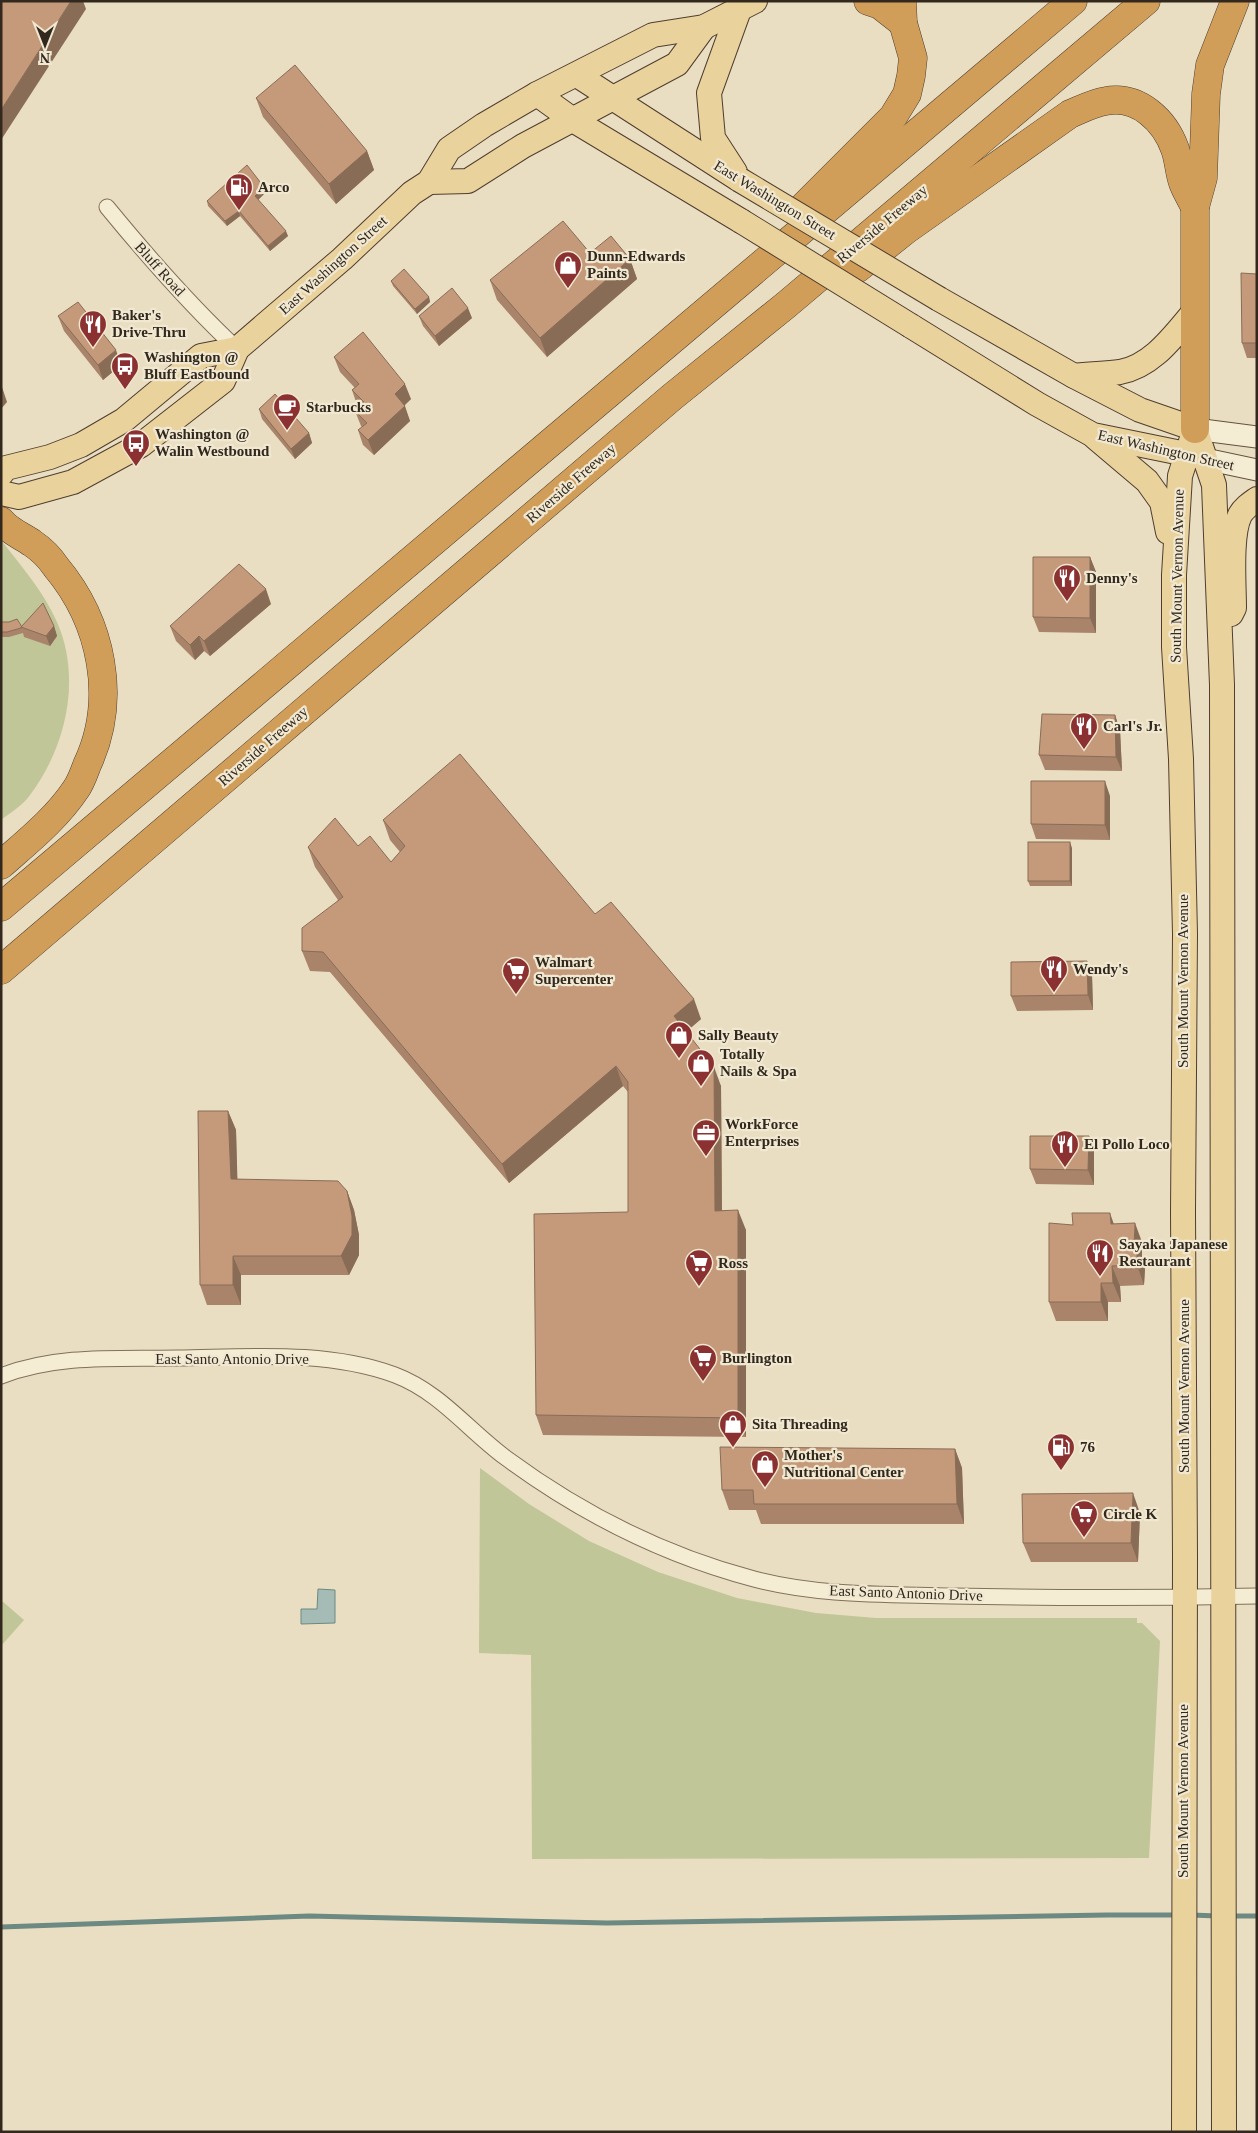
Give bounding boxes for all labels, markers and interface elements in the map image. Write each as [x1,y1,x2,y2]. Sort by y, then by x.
north arrow [20,20,70,70]
text: N [40,50,50,65]
street label: East Washington Street [711,157,840,243]
fuel station icon: Arco [224,172,254,211]
place label: Arco [258,179,289,195]
street label: Riverside Freeway [834,181,931,266]
street label: East Washington Street [276,212,391,318]
street label: Bluff Road [132,239,189,300]
place label: Dunn-Edwards Paints [587,248,686,281]
shop icon: Dunn-Edwards Paints [553,250,583,289]
place label: Baker's Drive-Thru [112,307,186,340]
restaurant icon: Baker's Drive-Thru [78,309,108,348]
place label: Washington @ Bluff Eastbound [144,349,250,382]
bus stop icon: Washington @ Bluff Eastbound [110,351,140,390]
cafe icon: Starbucks [272,392,302,431]
place label: Starbucks [306,399,371,415]
place label: Washington @ Walin Westbound [155,426,270,459]
street label: East Washington Street [1096,427,1236,474]
bus stop icon: Washington @ Walin Westbound [121,428,151,467]
street label: Riverside Freeway [523,440,619,526]
street label: South Mount Vernon Avenue [1167,489,1187,663]
restaurant icon: Denny's [1052,563,1082,602]
place label: Denny's [1086,570,1138,586]
street label: Riverside Freeway [215,703,311,789]
restaurant icon: Carl's Jr. [1069,711,1099,750]
place label: Carl's Jr. [1103,718,1163,734]
street label: South Mount Vernon Avenue [1175,894,1191,1068]
place label: Walmart Supercenter [535,954,613,987]
restaurant icon: Wendy's [1039,954,1069,993]
supermarket icon: Walmart Supercenter [501,956,531,995]
place label: Wendy's [1073,961,1128,977]
shop icon: Sally Beauty [664,1020,694,1059]
place label: Sally Beauty [698,1027,779,1043]
place label: Totally Nails & Spa [720,1046,797,1079]
shop icon: Totally Nails & Spa [686,1048,716,1087]
place label: WorkForce Enterprises [725,1116,799,1149]
office icon: WorkForce Enterprises [691,1118,721,1157]
restaurant icon: El Pollo Loco [1050,1129,1080,1168]
place label: El Pollo Loco [1084,1136,1170,1152]
place label: Sayaka Japanese Restaurant [1119,1236,1228,1269]
restaurant icon: Sayaka Japanese Restaurant [1085,1238,1115,1277]
supermarket icon: Ross [684,1248,714,1287]
place label: Ross [718,1255,748,1271]
street label: South Mount Vernon Avenue [1176,1299,1192,1473]
supermarket icon: Burlington [688,1343,718,1382]
place label: Burlington [722,1350,793,1366]
street label: East Santo Antonio Drive [155,1351,309,1367]
shop icon: Sita Threading [718,1409,748,1448]
place label: Sita Threading [752,1416,848,1432]
fuel station icon: 76 [1046,1432,1076,1471]
place label: 76 [1080,1439,1096,1455]
place label: Mother's Nutritional Center [784,1447,904,1480]
shop icon: Mother's Nutritional Center [750,1449,780,1488]
supermarket icon: Circle K [1069,1499,1099,1538]
place label: Circle K [1103,1506,1158,1522]
street label: East Santo Antonio Drive [829,1582,983,1604]
street label: South Mount Vernon Avenue [1175,1704,1191,1878]

